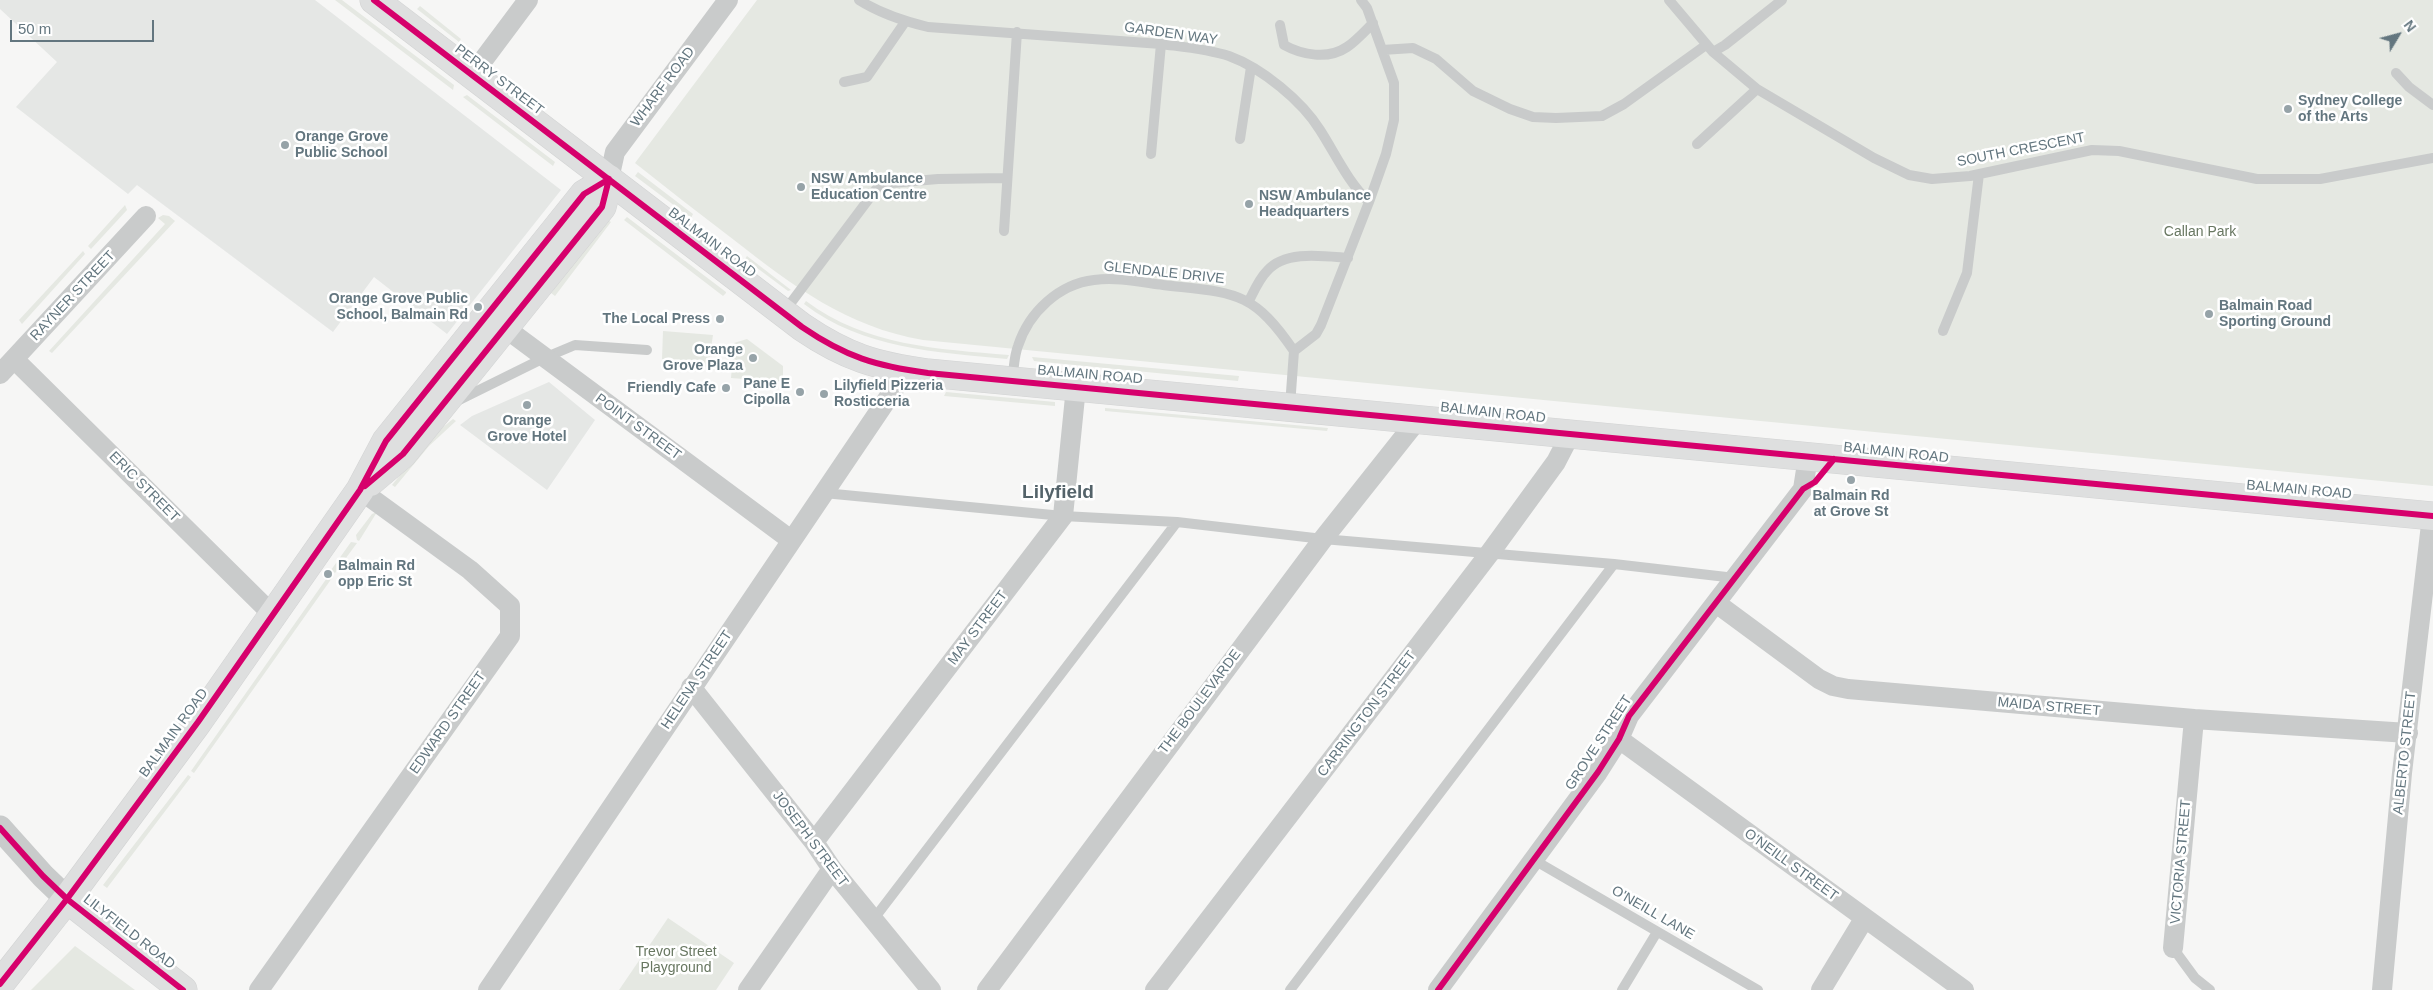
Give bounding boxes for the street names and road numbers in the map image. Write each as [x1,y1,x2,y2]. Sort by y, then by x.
street label: GARDEN WAY [1123,19,1219,49]
street label: PERRY STREET [451,41,547,119]
street label: WHARF ROAD [628,44,698,130]
street label: SOUTH CRESCENT [1956,129,2086,171]
street label: BALMAIN ROAD [665,204,759,282]
street label: RAYNER STREET [27,248,119,344]
street label: GLENDALE DRIVE [1103,258,1225,288]
street label: BALMAIN ROAD [1037,362,1143,388]
street label: POINT STREET [592,390,684,464]
street label: BALMAIN ROAD [1440,399,1546,427]
street label: BALMAIN ROAD [1843,439,1949,467]
street label: ERIC STREET [105,448,183,526]
street label: BALMAIN ROAD [2246,477,2352,503]
street label: MAY STREET [945,588,1011,668]
street label: HELENA STREET [658,628,736,732]
street label: THE BOULEVARDE [1155,646,1245,758]
street label: CARRINGTON STREET [1314,648,1420,780]
street label: EDWARD STREET [406,669,490,777]
street label: BALMAIN ROAD [136,685,212,781]
street label: ALBERTO STREET [2390,690,2420,816]
street label: GROVE STREET [1562,692,1636,794]
street label: MAIDA STREET [1997,694,2101,720]
street label: JOSEPH STREET [769,788,851,890]
street label: VICTORIA STREET [2167,799,2195,925]
street label: O'NEILL STREET [1741,825,1841,905]
street label: O'NEILL LANE [1609,882,1697,944]
street label: LILYFIELD ROAD [80,891,178,973]

